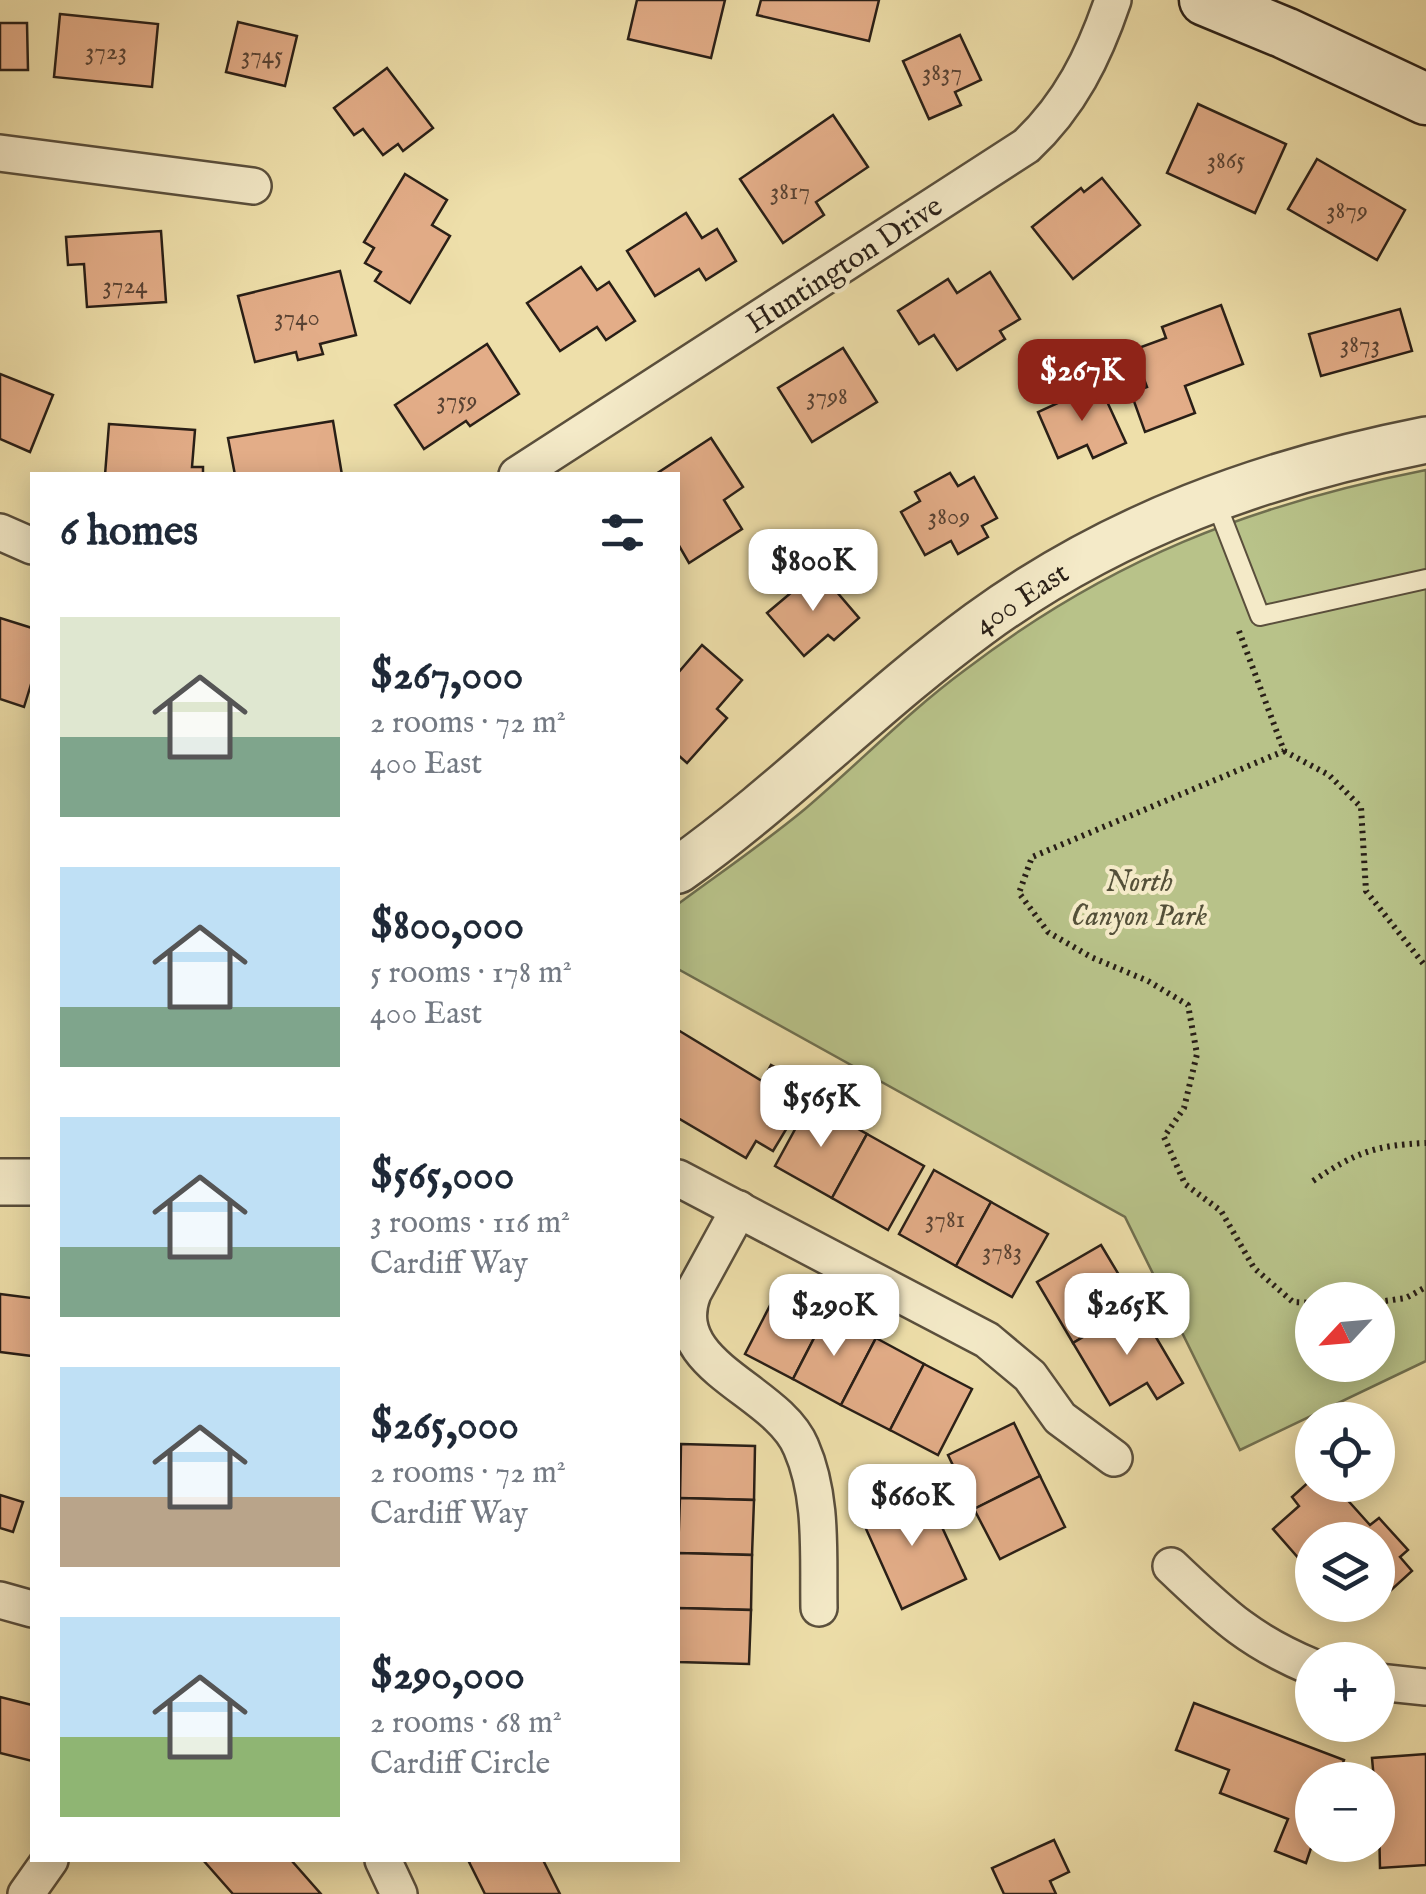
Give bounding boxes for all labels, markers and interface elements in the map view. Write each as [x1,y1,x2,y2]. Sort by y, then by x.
house number: 3723 [85,36,127,68]
house number: 3745 [241,40,283,72]
house number: 3837 [922,57,962,89]
house number: 3865 [1207,145,1245,177]
house number: 3817 [770,176,810,208]
street label: Huntington Drive [740,188,950,343]
house number: 3879 [1326,195,1368,227]
house number: 3724 [102,270,148,302]
house number: 3740 [274,302,320,334]
house number: 3873 [1340,329,1380,361]
pin: $267K [1012,339,1152,424]
text: $267K [1040,351,1124,392]
house number: 3798 [806,381,848,413]
house number: 3759 [436,385,478,417]
house number: 3809 [928,501,970,533]
icon: filters [595,505,650,560]
text: 6 homes [60,506,198,559]
pin: $800K [743,529,883,614]
text: $800K [771,541,855,582]
street label: 400 East [968,555,1077,644]
text: $267,000 [370,650,523,703]
icon: home [140,657,260,777]
text: 2 rooms · 72 m² [370,703,566,744]
text: 400 East [370,744,482,785]
park label: North Canyon Park [1071,864,1207,936]
text: $800,000 [370,900,524,953]
icon: home [140,907,260,1027]
text: 5 rooms · 178 m² [370,953,572,994]
text: 400 East [370,994,482,1035]
pin: $565K [751,1065,891,1150]
text: $565K [782,1077,860,1118]
text: $565,000 [370,1150,514,1203]
icon: home [140,1157,260,1277]
text: 3 rooms · 116 m² [370,1203,570,1244]
house number: 3781 [925,1204,965,1236]
house number: 3783 [982,1236,1022,1268]
text: Cardiff Way [370,1244,528,1285]
pin: $265K [1057,1273,1197,1358]
pin: $290K [764,1274,904,1359]
north arrow [1295,1282,1395,1382]
map controls [1295,1282,1395,1862]
text: $265K [1087,1285,1167,1326]
text: $290K [791,1286,877,1327]
text: $265,000 [370,1400,519,1453]
button: locate [1295,1402,1395,1502]
icon: home [140,1407,260,1527]
text: 2 rooms · 72 m² [370,1453,566,1494]
pin: $660K [842,1464,982,1549]
text: $660K [870,1476,954,1517]
text: Cardiff Way [370,1494,528,1535]
button: layers [1295,1522,1395,1622]
button: + [1295,1642,1395,1742]
text: $290,000 [370,1650,525,1703]
icon: home [140,1657,260,1777]
text: 2 rooms · 68 m² [370,1703,562,1744]
text: Cardiff Circle [370,1744,550,1785]
button: − [1295,1762,1395,1862]

